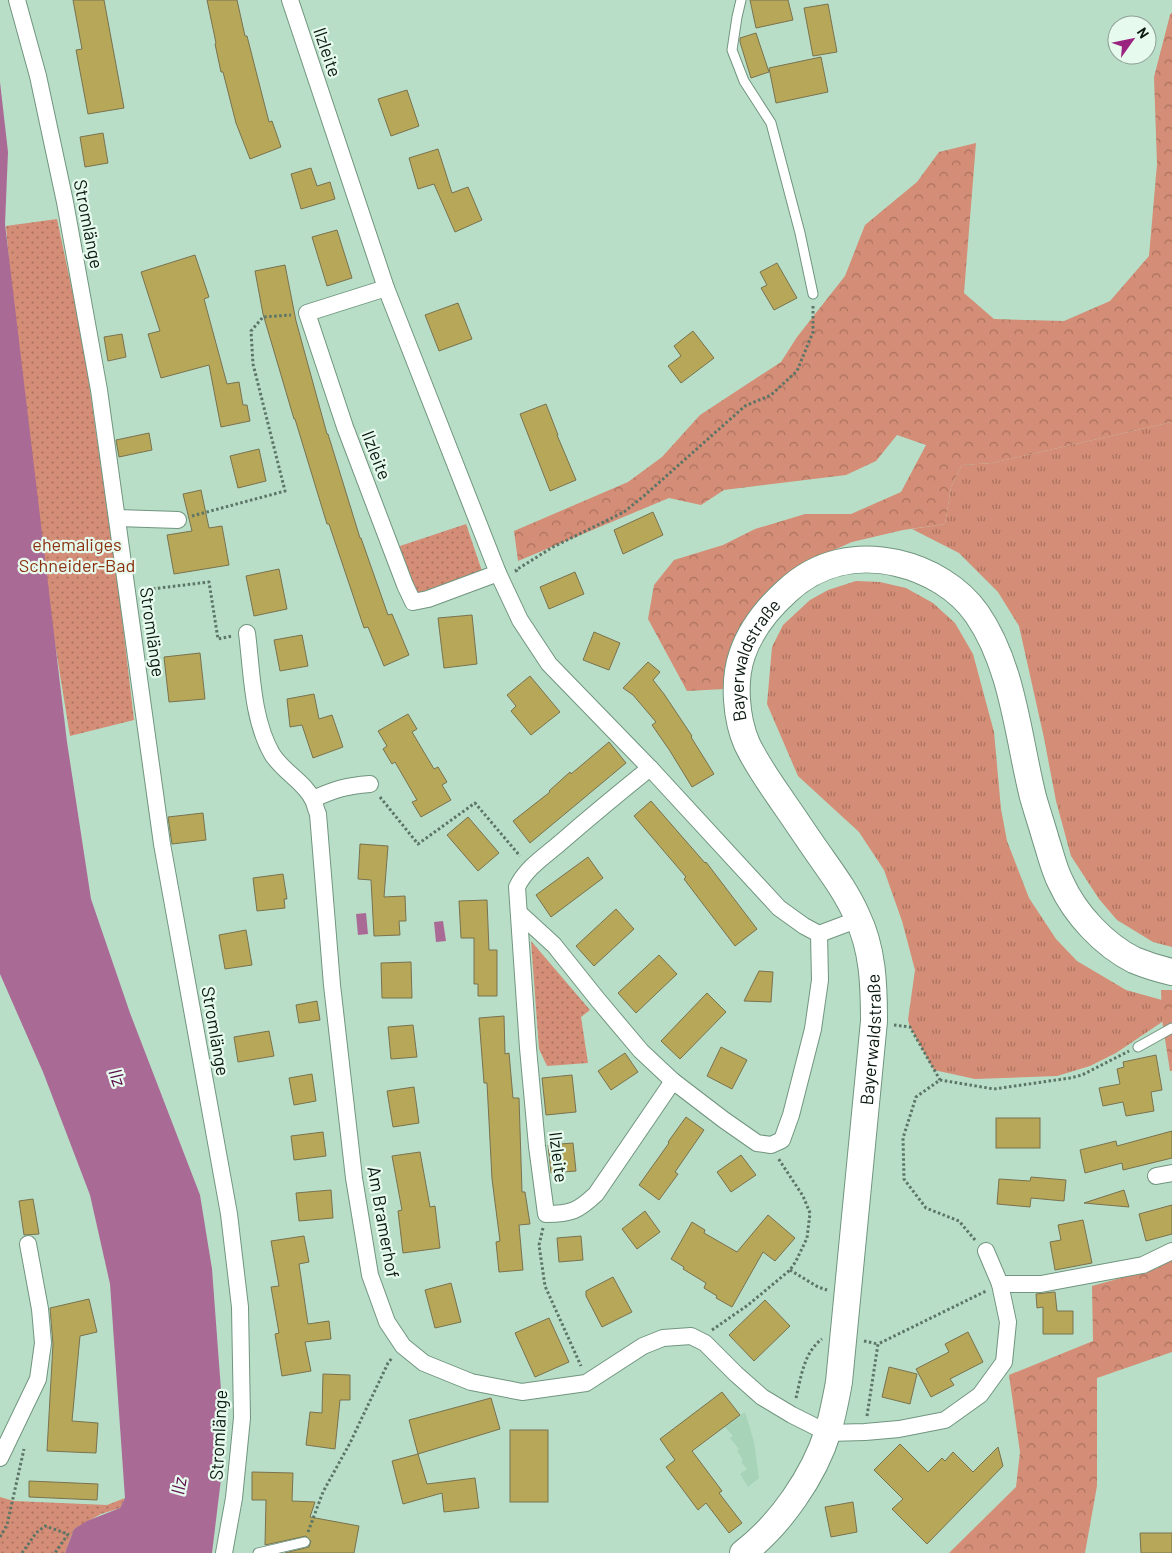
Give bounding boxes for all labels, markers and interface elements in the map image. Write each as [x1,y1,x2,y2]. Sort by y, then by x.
north arrow [1107,15,1157,65]
street label: Ilzleite [309,24,347,80]
text: N [1134,24,1153,41]
street label: Stromlänge [70,177,108,271]
street label: Ilzleite [358,427,396,483]
park label: ehemaliges Schneider-Bad [19,533,135,576]
street label: Stromlänge [136,586,170,678]
street label: Bayerwaldstraße [726,594,785,723]
street label: Bayerwaldstraße [855,973,885,1106]
street label: Stromlänge [197,985,235,1077]
water label: Ilz [104,1065,132,1090]
street label: Ilzleite [545,1130,573,1184]
street label: Am Bramerhof [363,1164,405,1280]
street label: Stromlänge [205,1389,231,1481]
water label: Ilz [165,1475,191,1496]

